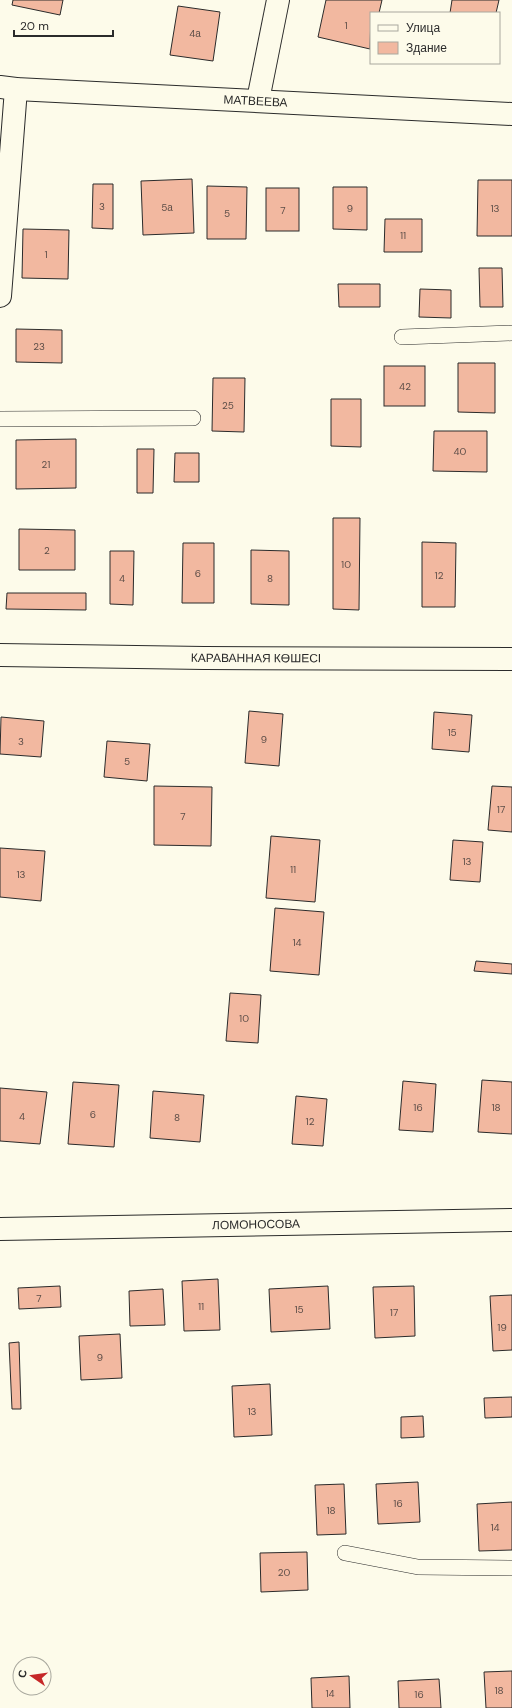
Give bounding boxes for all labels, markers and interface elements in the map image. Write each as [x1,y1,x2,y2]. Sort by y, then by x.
scale bar [14,12,113,38]
legend [370,12,500,64]
text: 20 m [20,18,49,34]
house number: 1 [344,19,348,32]
text: Улица [406,20,440,36]
house number: 4а [189,27,201,40]
text: Здание [406,40,447,56]
street label: МАТВЕЕВА [223,91,288,111]
house number: 3 [99,200,105,213]
house number: 5а [161,201,173,214]
house number: 9 [347,202,353,215]
house number: 13 [490,202,500,215]
house number: 7 [280,204,286,217]
house number: 5 [224,207,230,220]
house number: 11 [400,229,406,242]
house number: 1 [44,248,48,261]
house number: 23 [33,340,45,353]
house number: 42 [399,380,411,393]
house number: 25 [222,399,234,412]
house number: 40 [454,445,467,458]
house number: 21 [42,458,50,471]
house number: 2 [44,544,50,557]
house number: 10 [341,558,351,571]
house number: 6 [195,567,201,580]
house number: 12 [435,569,444,582]
house number: 4 [119,572,125,585]
house number: 8 [267,572,273,585]
street label: КАРАВАННАЯ КӨШЕСІ [191,650,321,666]
house number: 15 [447,726,457,739]
house number: 9 [261,733,267,746]
house number: 3 [18,735,24,748]
house number: 5 [124,755,130,768]
house number: 17 [497,803,505,816]
house number: 7 [180,810,186,823]
house number: 13 [462,855,472,868]
house number: 11 [290,863,296,876]
house number: 13 [16,868,26,881]
house number: 14 [292,936,302,949]
house number: 10 [239,1012,249,1025]
house number: 16 [413,1101,423,1114]
house number: 18 [491,1101,501,1114]
house number: 6 [90,1108,96,1121]
house number: 4 [19,1110,25,1123]
house number: 8 [174,1111,180,1124]
house number: 12 [306,1115,315,1128]
street label: ЛОМОНОСОВА [212,1216,300,1233]
house number: 7 [36,1292,42,1305]
house number: 11 [198,1300,204,1313]
house number: 15 [294,1303,304,1316]
house number: 17 [390,1306,398,1319]
house number: 19 [497,1321,507,1334]
house number: 9 [97,1351,103,1364]
house number: 13 [247,1405,257,1418]
house number: 16 [393,1497,403,1510]
house number: 18 [326,1504,336,1517]
house number: 14 [490,1521,500,1534]
house number: 20 [278,1566,290,1579]
north arrow [12,1656,52,1696]
text: С [15,1668,30,1679]
house number: 18 [494,1684,504,1697]
house number: 14 [325,1687,335,1700]
house number: 16 [414,1688,424,1701]

